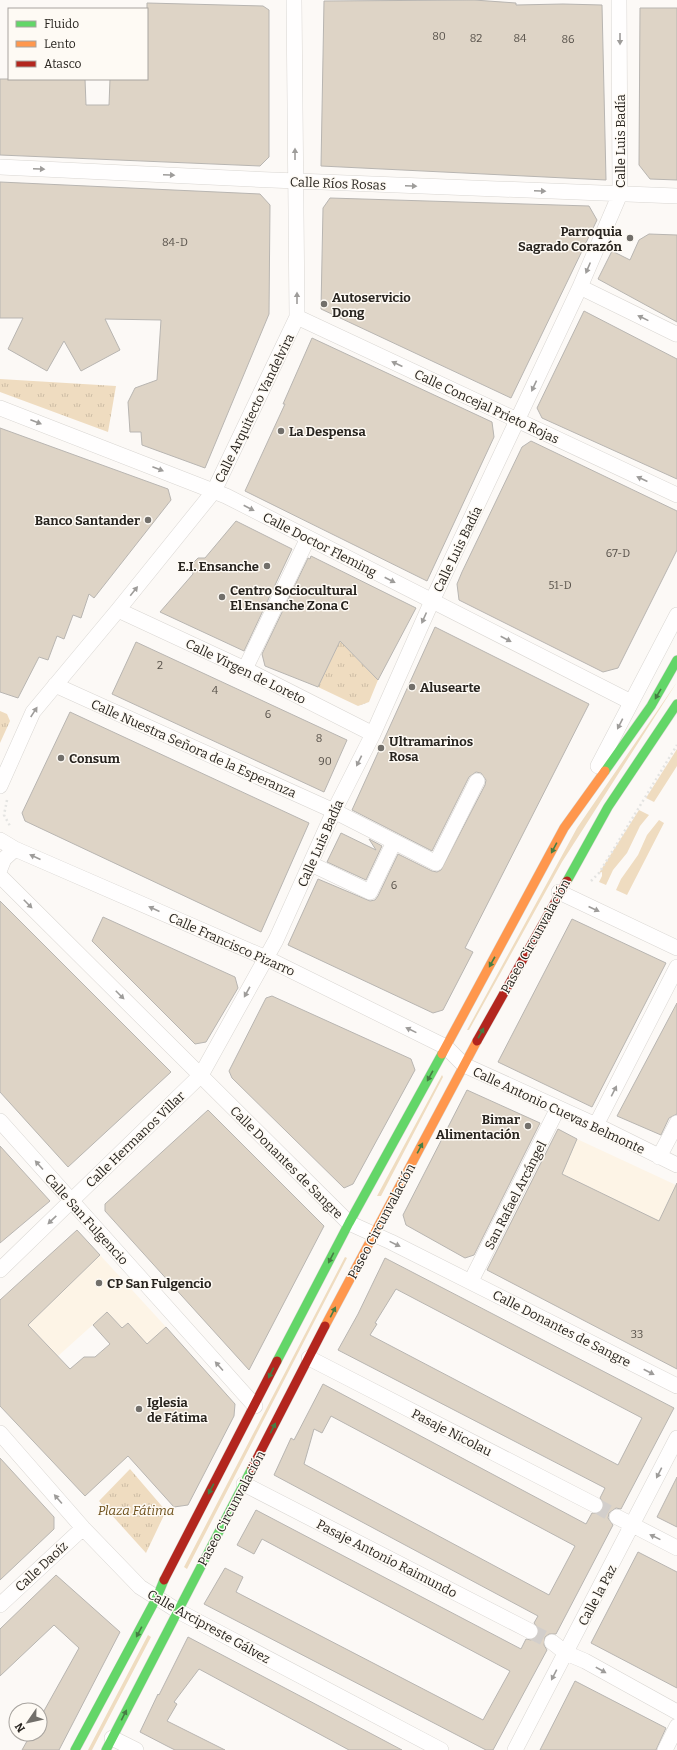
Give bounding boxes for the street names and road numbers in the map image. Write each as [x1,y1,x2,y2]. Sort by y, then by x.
street label: Calle Luis Badía [613,94,628,188]
street label: Calle Ríos Rosas [290,174,386,193]
street label: Calle Arquitecto Vandelvira [212,331,297,485]
street label: Calle Concejal Prieto Rojas [412,366,561,447]
street label: Calle Luis Badía [430,504,485,595]
street label: Calle Doctor Fleming [260,509,379,580]
street label: Calle Virgen de Loreto [183,636,308,707]
street label: Calle Nuestra Señora de la Esperanza [89,696,299,801]
street label: Calle Luis Badía [295,797,346,889]
street label: Paseo Circunvalación [498,876,573,996]
street label: Calle Francisco Pizarro [166,910,297,979]
street label: Calle Antonio Cuevas Belmonte [470,1064,647,1157]
street label: Calle Hermanos Villar [83,1088,188,1191]
street label: Calle Donantes de Sangre [227,1103,346,1222]
street label: San Rafael Arcángel [482,1138,549,1252]
street label: Paseo Circunvalación [345,1160,419,1281]
street label: Calle San Fulgencio [42,1171,131,1268]
street label: Calle Donantes de Sangre [490,1287,633,1370]
street label: Pasaje Nicolau [409,1406,494,1459]
street label: Paseo Circunvalación [195,1447,269,1568]
street label: Pasaje Antonio Raimundo [314,1516,460,1600]
street label: Calle Daoíz [12,1538,71,1594]
street label: Calle la Paz [575,1562,620,1628]
street label: Calle Arcipreste Gálvez [145,1586,273,1666]

